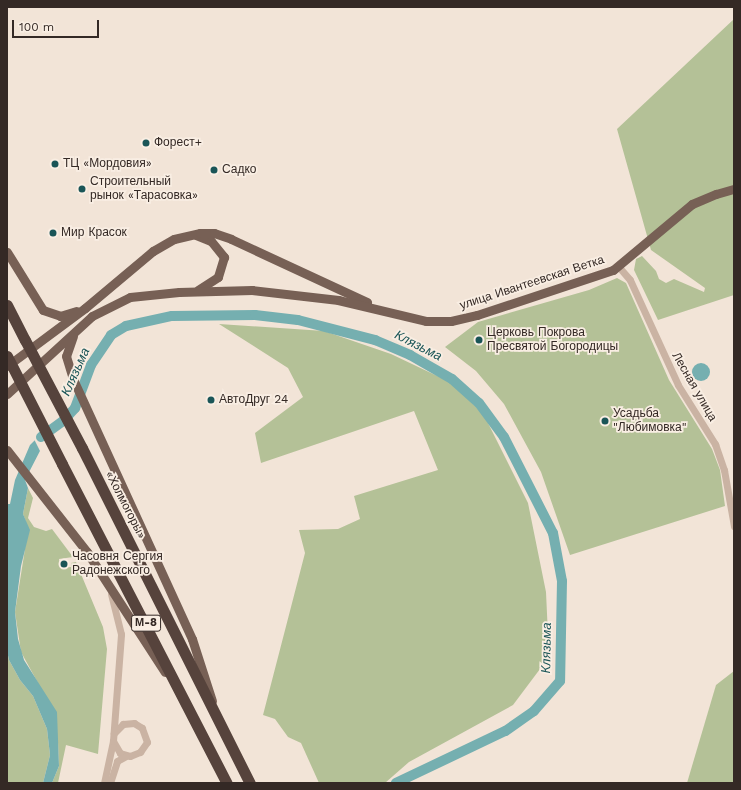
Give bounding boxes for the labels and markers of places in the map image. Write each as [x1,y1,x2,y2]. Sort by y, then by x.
place label: Форест+ [154,136,202,150]
marker: Форест+ [141,138,151,148]
place label: ТЦ «Мордовия» [63,157,152,171]
marker: ТЦ «Мордовия» [50,159,60,169]
place label: Садко [222,163,257,177]
marker: Садко [209,165,219,175]
place label: Строительный рынок «Тарасовка» [90,175,198,203]
marker: Строительный рынок «Тарасовка» [77,184,87,194]
place label: Мир Красок [61,226,127,240]
marker: Мир Красок [48,228,58,238]
place label: Церковь Покрова Пресвятой Богородицы [487,326,618,354]
marker: Церковь Покрова Пресвятой Богородицы [474,335,484,345]
place label: АвтоДруг 24 [219,393,288,407]
marker: АвтоДруг 24 [206,395,216,405]
place label: Усадьба "Любимовка" [613,407,687,435]
marker: Усадьба "Любимовка" [600,416,610,426]
place label: Часовня Сергия Радонежского [72,550,163,578]
marker: Часовня Сергия Радонежского [59,559,69,569]

